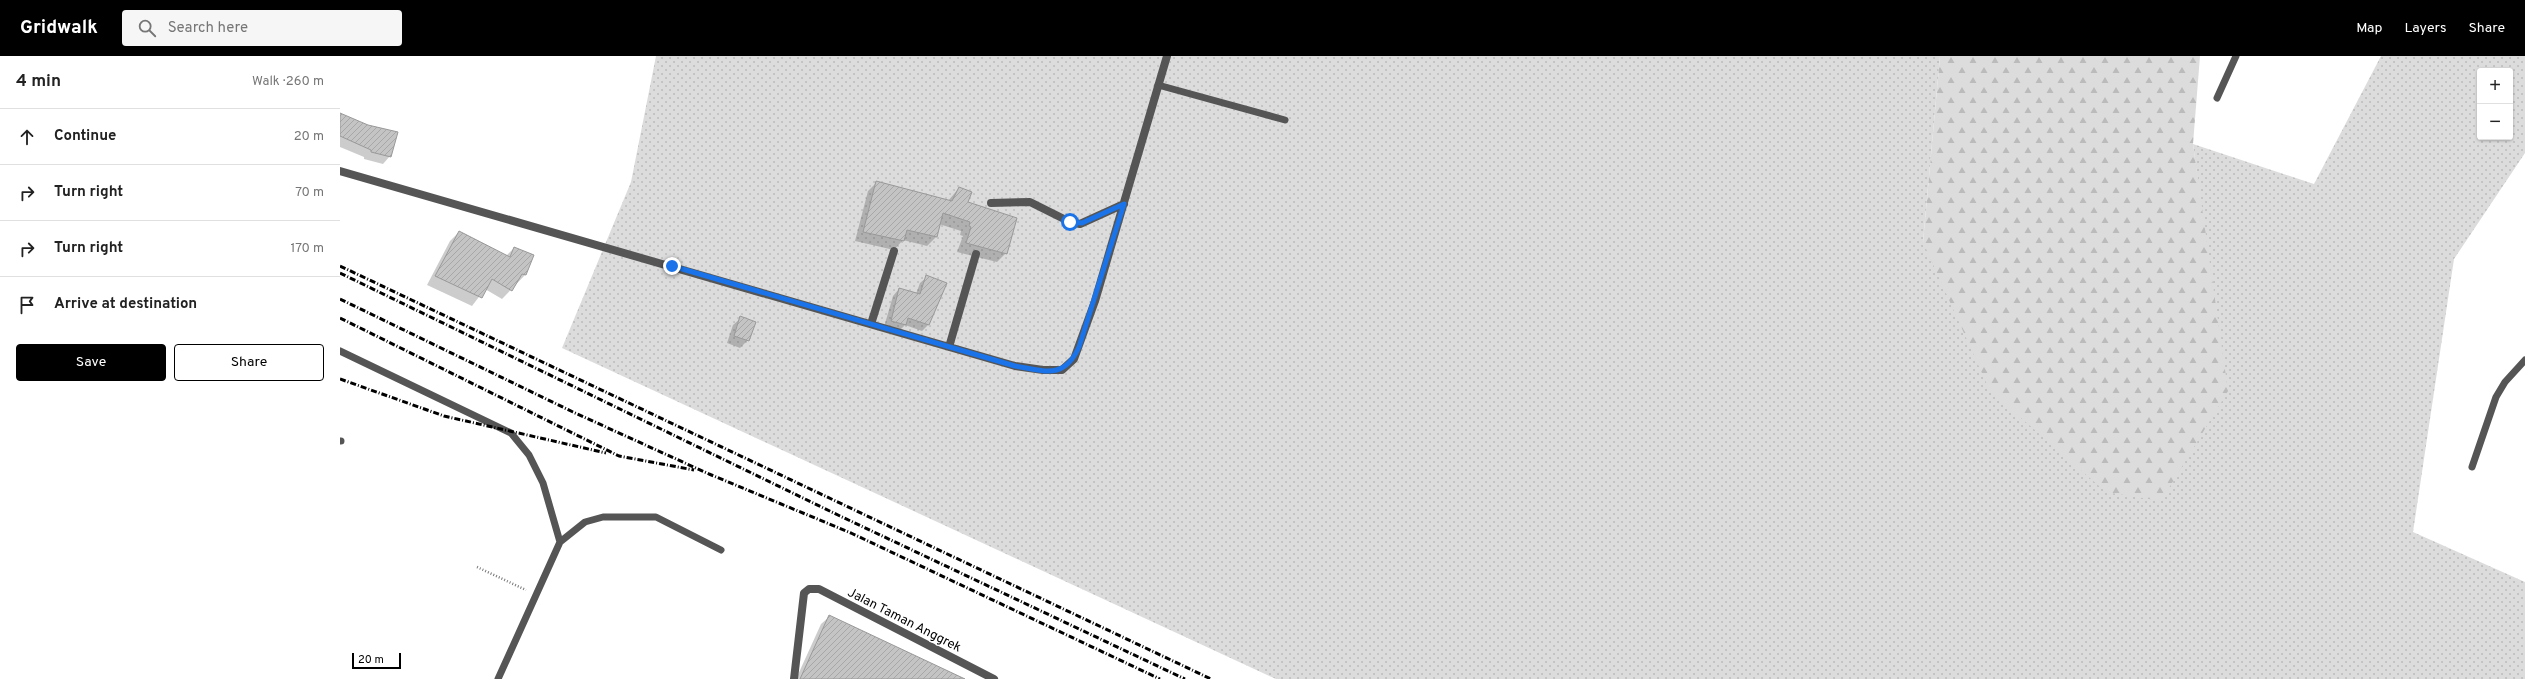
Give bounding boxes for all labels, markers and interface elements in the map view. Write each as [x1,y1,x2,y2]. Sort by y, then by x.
search box [122,10,402,46]
text: Gridwalk [20,16,98,40]
icon: search [136,17,158,39]
text: Search here [168,19,248,38]
text: Map [2356,20,2382,37]
text: Layers [2404,20,2446,37]
text: Share [2468,20,2505,37]
map controls [2477,68,2513,140]
button: + [2477,68,2513,104]
text: 4 min [16,71,61,93]
text: Walk · 260 m [252,74,324,90]
button: − [2477,104,2513,140]
icon: ahead [16,126,38,148]
text: Continue [54,127,116,146]
text: 20 m [294,129,324,145]
icon: right [16,182,38,204]
text: Turn right [54,183,123,202]
text: 70 m [295,185,324,201]
route start [1061,213,1079,231]
icon: right [16,238,38,260]
text: Turn right [54,239,123,258]
text: 170 m [290,241,324,257]
route end [663,257,681,275]
icon: arrive [16,294,38,316]
text: Arrive at destination [54,295,197,314]
button: Save [16,344,166,381]
button: Share [174,344,324,381]
street label: Jalan Taman Anggrek [845,585,964,656]
scale bar [352,651,401,670]
text: 20 m [358,653,384,667]

